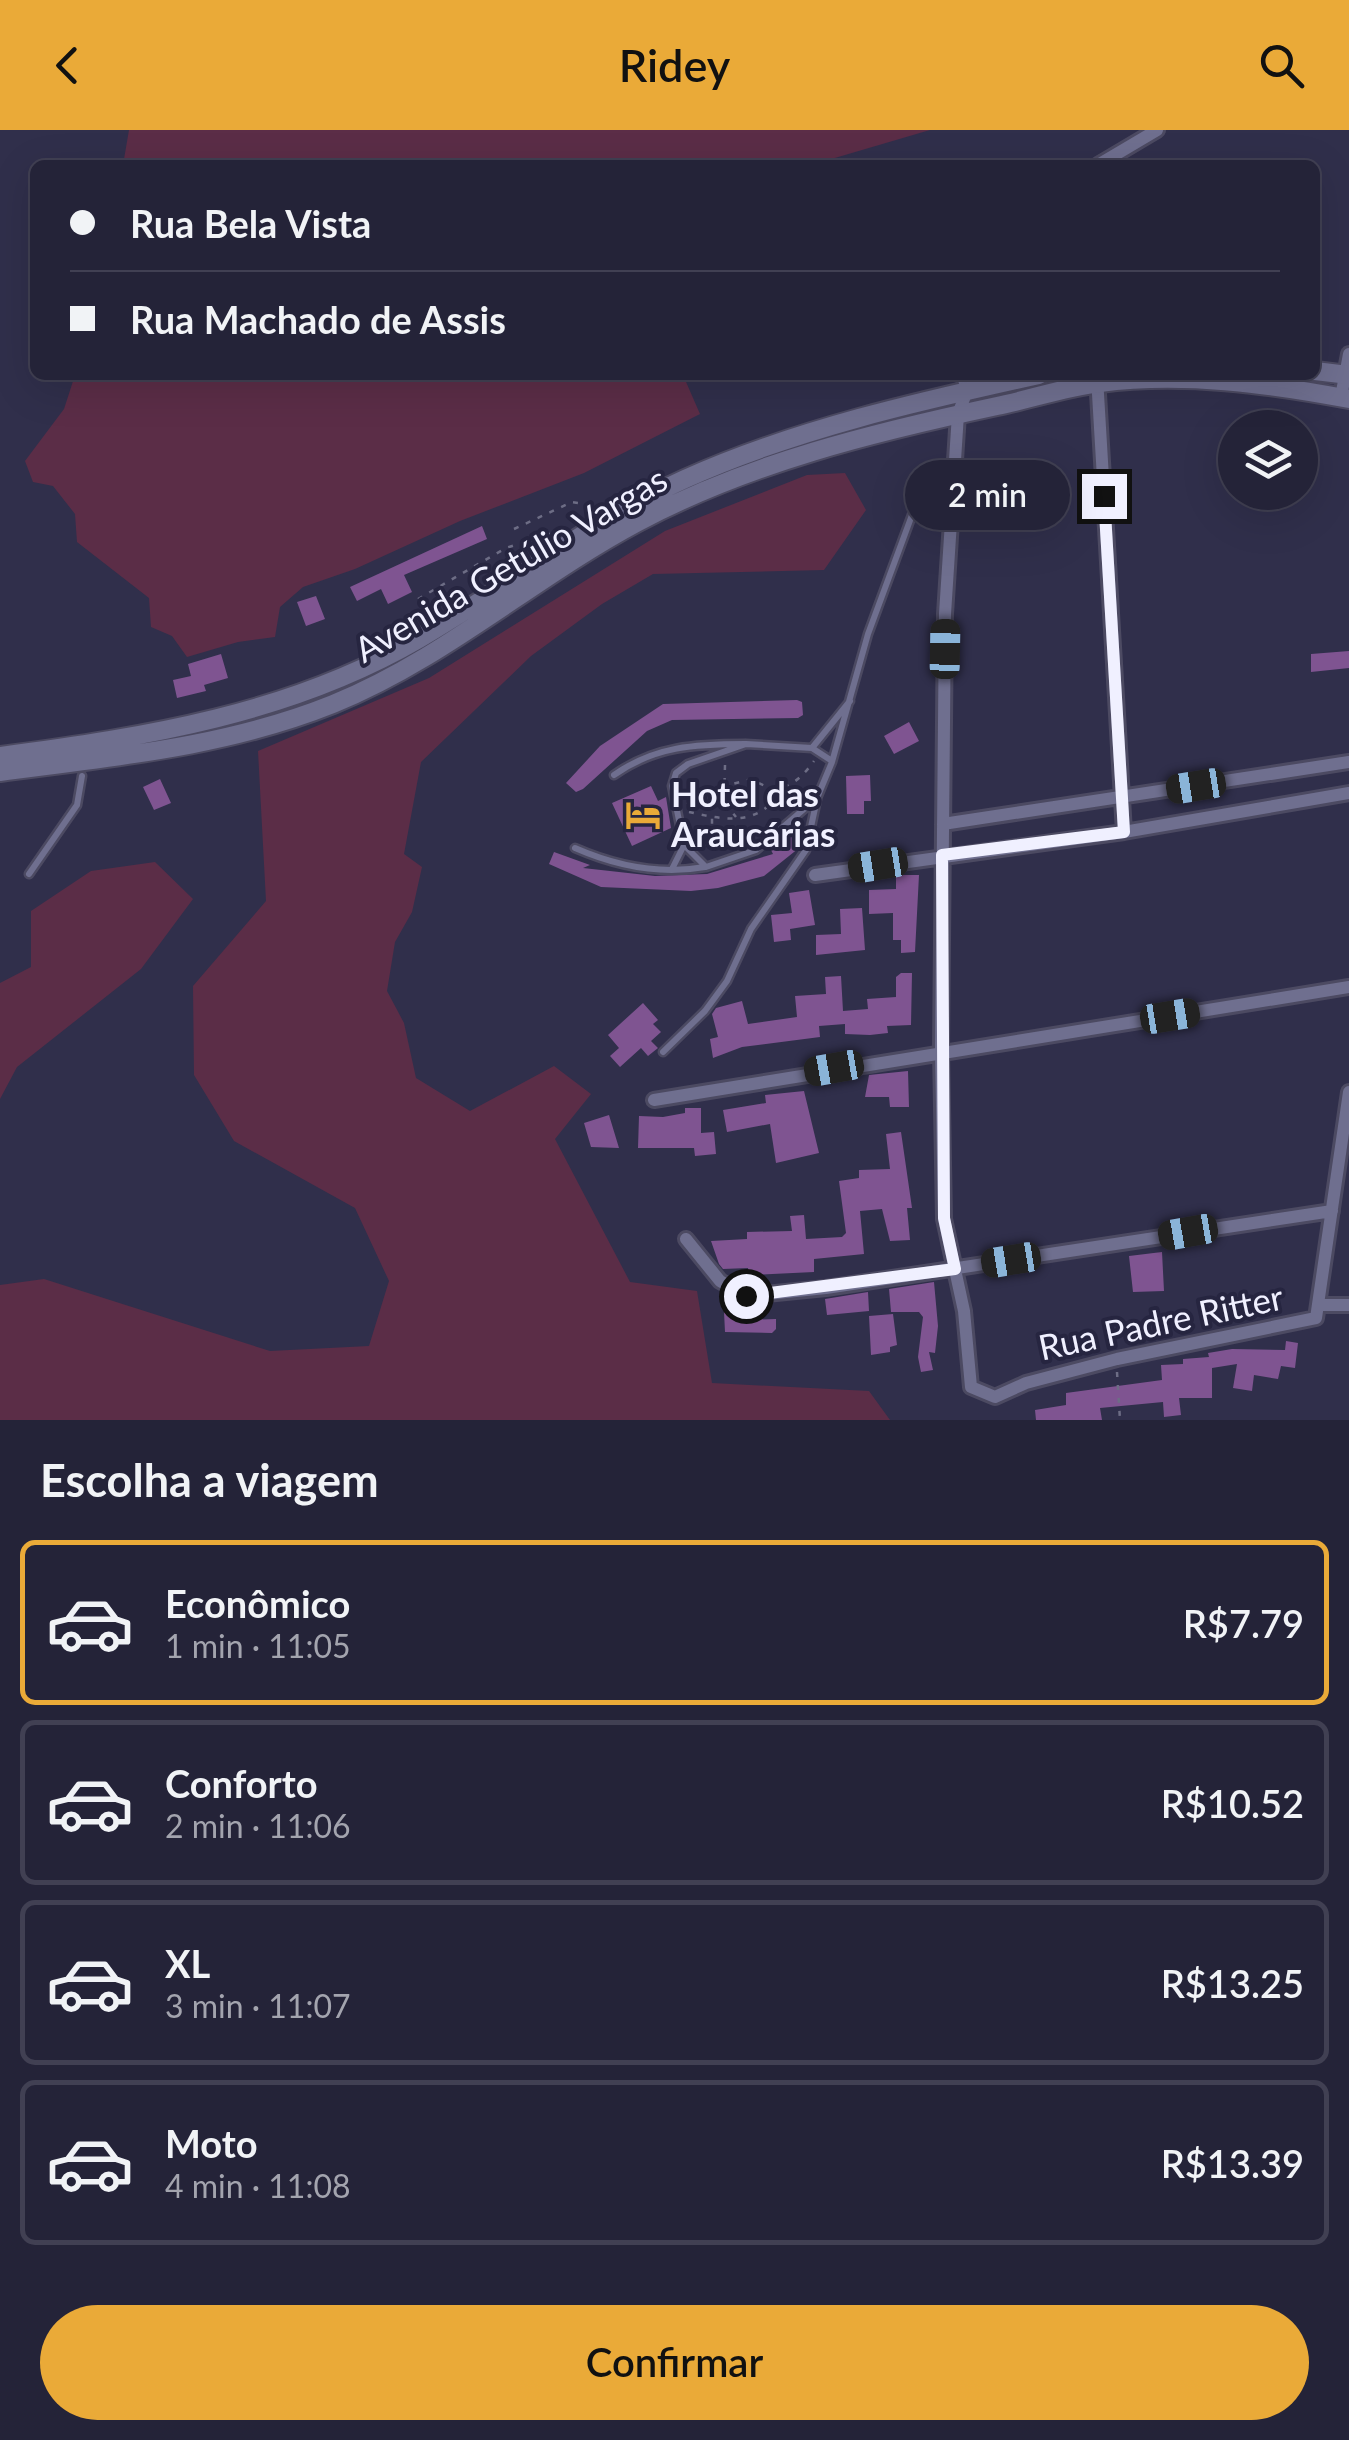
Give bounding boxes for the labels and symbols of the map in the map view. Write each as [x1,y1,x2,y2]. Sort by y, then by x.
street label: Avenida Getúlio Vargas [346,457,674,670]
callout: 2 min [904,461,1069,531]
route end [1082,474,1127,519]
car [929,619,961,679]
car [1164,766,1228,806]
place label: Hotel das Araucárias [670,772,835,854]
hotel icon: Hotel das Araucárias [624,796,662,834]
car [846,845,910,885]
car [1138,996,1202,1036]
car [802,1048,866,1088]
car [1156,1212,1220,1252]
car [979,1240,1043,1280]
route start [724,1274,769,1319]
street label: Rua Padre Ritter [1034,1275,1287,1367]

